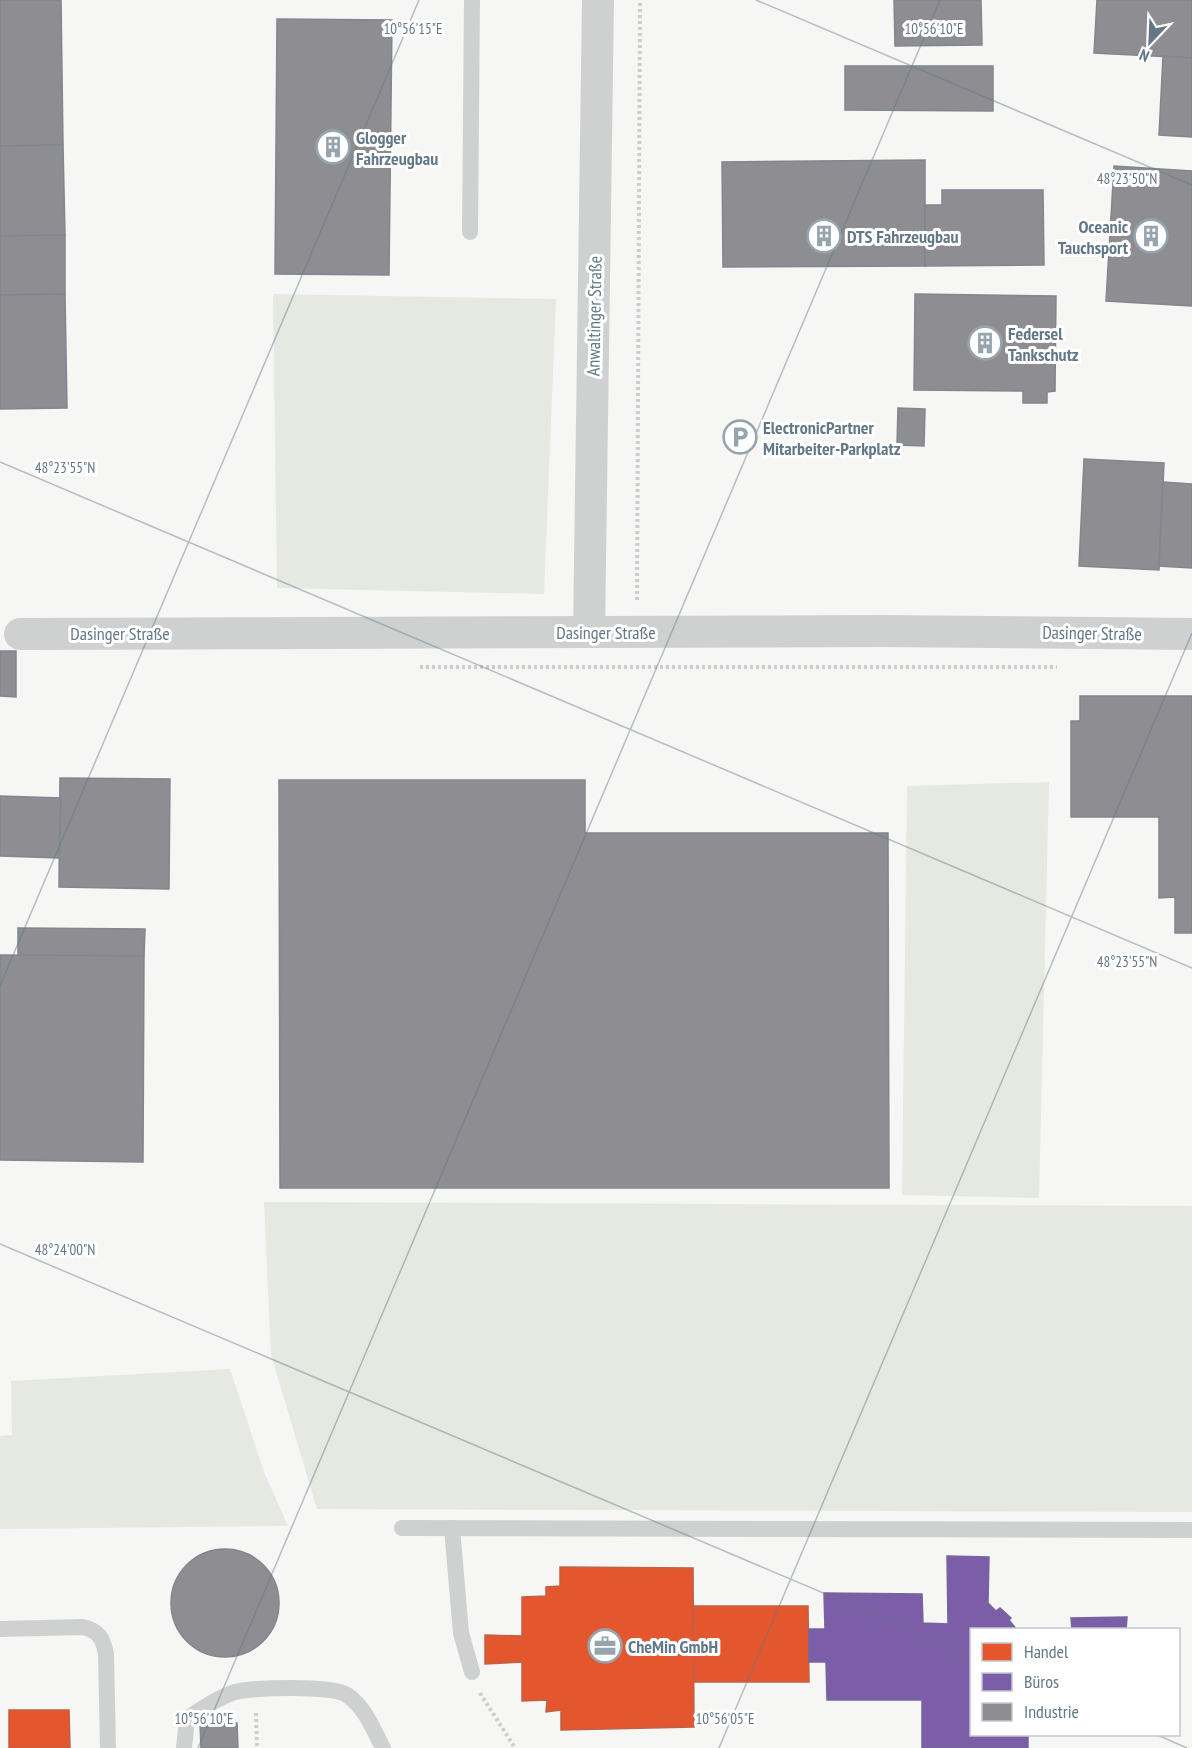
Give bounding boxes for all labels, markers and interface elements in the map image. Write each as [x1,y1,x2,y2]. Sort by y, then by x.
north arrow [1120,12,1180,72]
text: 10°56'15"E [383,19,443,38]
text: 10°56'10"E [904,19,964,38]
text: N [1136,45,1152,67]
place label: Glogger Fahrzeugbau [356,126,438,170]
building icon: Glogger Fahrzeugbau [315,129,351,165]
text: 48°23'50"N [1097,169,1157,188]
place label: Oceanic Tauchsport [1058,215,1129,259]
building icon: DTS Fahrzeugbau [806,218,842,254]
building icon: Oceanic Tauchsport [1133,218,1169,254]
place label: DTS Fahrzeugbau [847,225,958,248]
street label: Anwaltinger Straße [581,256,607,376]
place label: Federsel Tankschutz [1008,322,1079,366]
building icon: Federsel Tankschutz [967,325,1003,361]
place label: ElectronicPartner Mitarbeiter-Parkplatz [763,416,901,460]
parking icon: ElectronicPartner Mitarbeiter-Parkplatz [722,419,758,455]
text: 48°23'55"N [35,458,95,477]
street label: Dasinger Straße [556,621,656,644]
street label: Dasinger Straße [1042,621,1142,645]
street label: Dasinger Straße [70,622,170,645]
text: 48°23'55"N [1097,952,1157,971]
text: 48°24'00"N [35,1240,95,1259]
office icon: CheMin GmbH [587,1628,623,1664]
legend [970,1628,1180,1736]
place label: CheMin GmbH [628,1635,718,1658]
text: Handel [1024,1640,1069,1663]
text: Büros [1024,1670,1059,1693]
text: Industrie [1024,1700,1079,1723]
text: 10°56'10"E [174,1709,234,1728]
text: 10°56'05"E [695,1709,755,1728]

